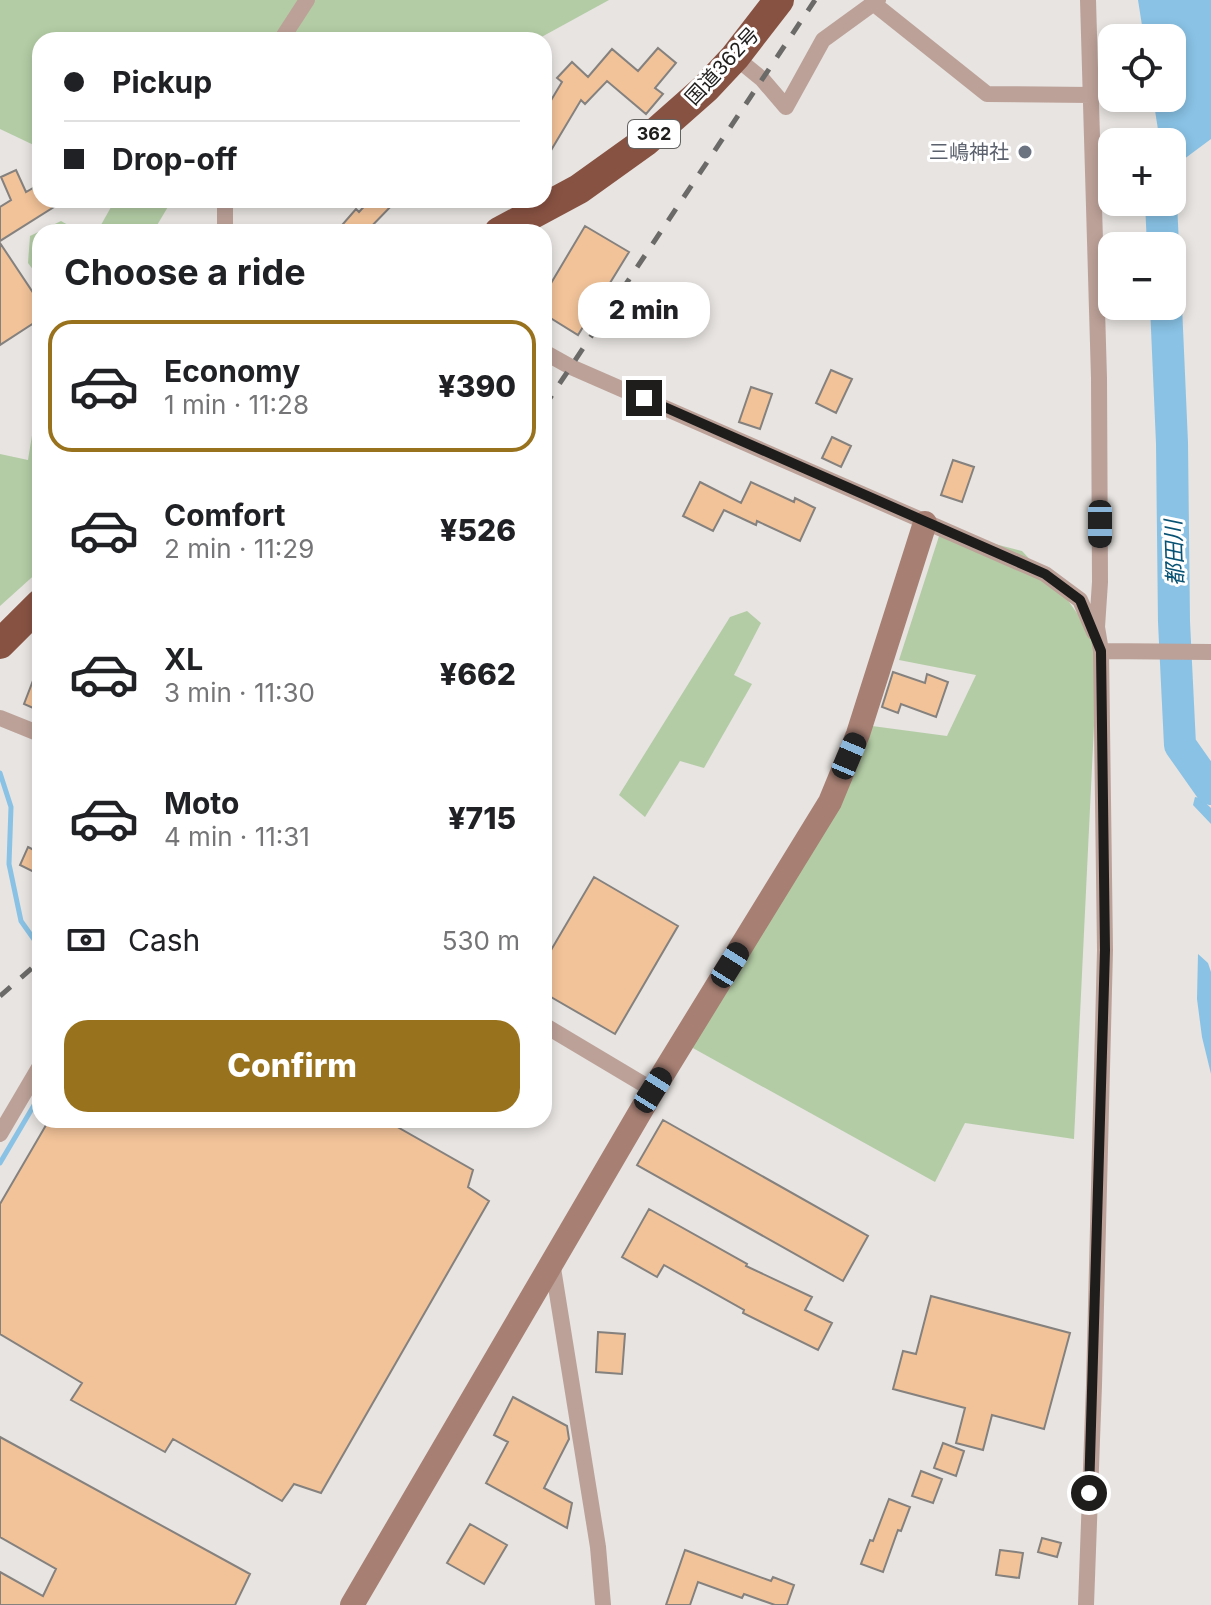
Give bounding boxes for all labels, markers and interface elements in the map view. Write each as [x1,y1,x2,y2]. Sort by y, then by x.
street label: 国道362号 [680,22,764,110]
map controls [1098,24,1186,320]
button: locate [1098,24,1186,112]
text: Pickup [112,64,212,100]
road number: 362 [628,120,680,148]
button: + [1098,128,1186,216]
place label: 三嶋神社 [929,140,1009,164]
text: Drop-off [112,141,238,177]
marker: 三嶋神社 [1016,143,1034,161]
button: − [1098,232,1186,320]
text: Choose a ride [64,250,306,294]
callout: 2 min [578,282,710,338]
text: 2 min [609,294,679,325]
icon: car [68,350,140,422]
text: Economy [164,353,300,389]
text: ¥390 [438,368,516,404]
route end [626,380,662,416]
text: 1 min · 11:28 [164,389,309,420]
icon: car [68,494,140,566]
text: Comfort [164,497,285,533]
car [1088,500,1112,548]
text: ¥526 [440,512,516,548]
water label: 都田川 [1160,518,1188,586]
text: 2 min · 11:29 [164,533,314,564]
icon: car [68,638,140,710]
text: XL [164,641,203,677]
text: ¥662 [440,656,516,692]
text: 3 min · 11:30 [164,677,315,708]
car [829,729,869,783]
icon: car [68,782,140,854]
text: Moto [164,785,239,821]
text: ¥715 [448,800,516,836]
text: 4 min · 11:31 [164,821,310,852]
icon: cash [64,918,108,962]
text: Cash [128,922,200,958]
text: 530 m [442,925,520,956]
car [707,938,753,992]
button: Confirm [64,1020,520,1112]
car [630,1063,676,1117]
route start [1071,1475,1107,1511]

